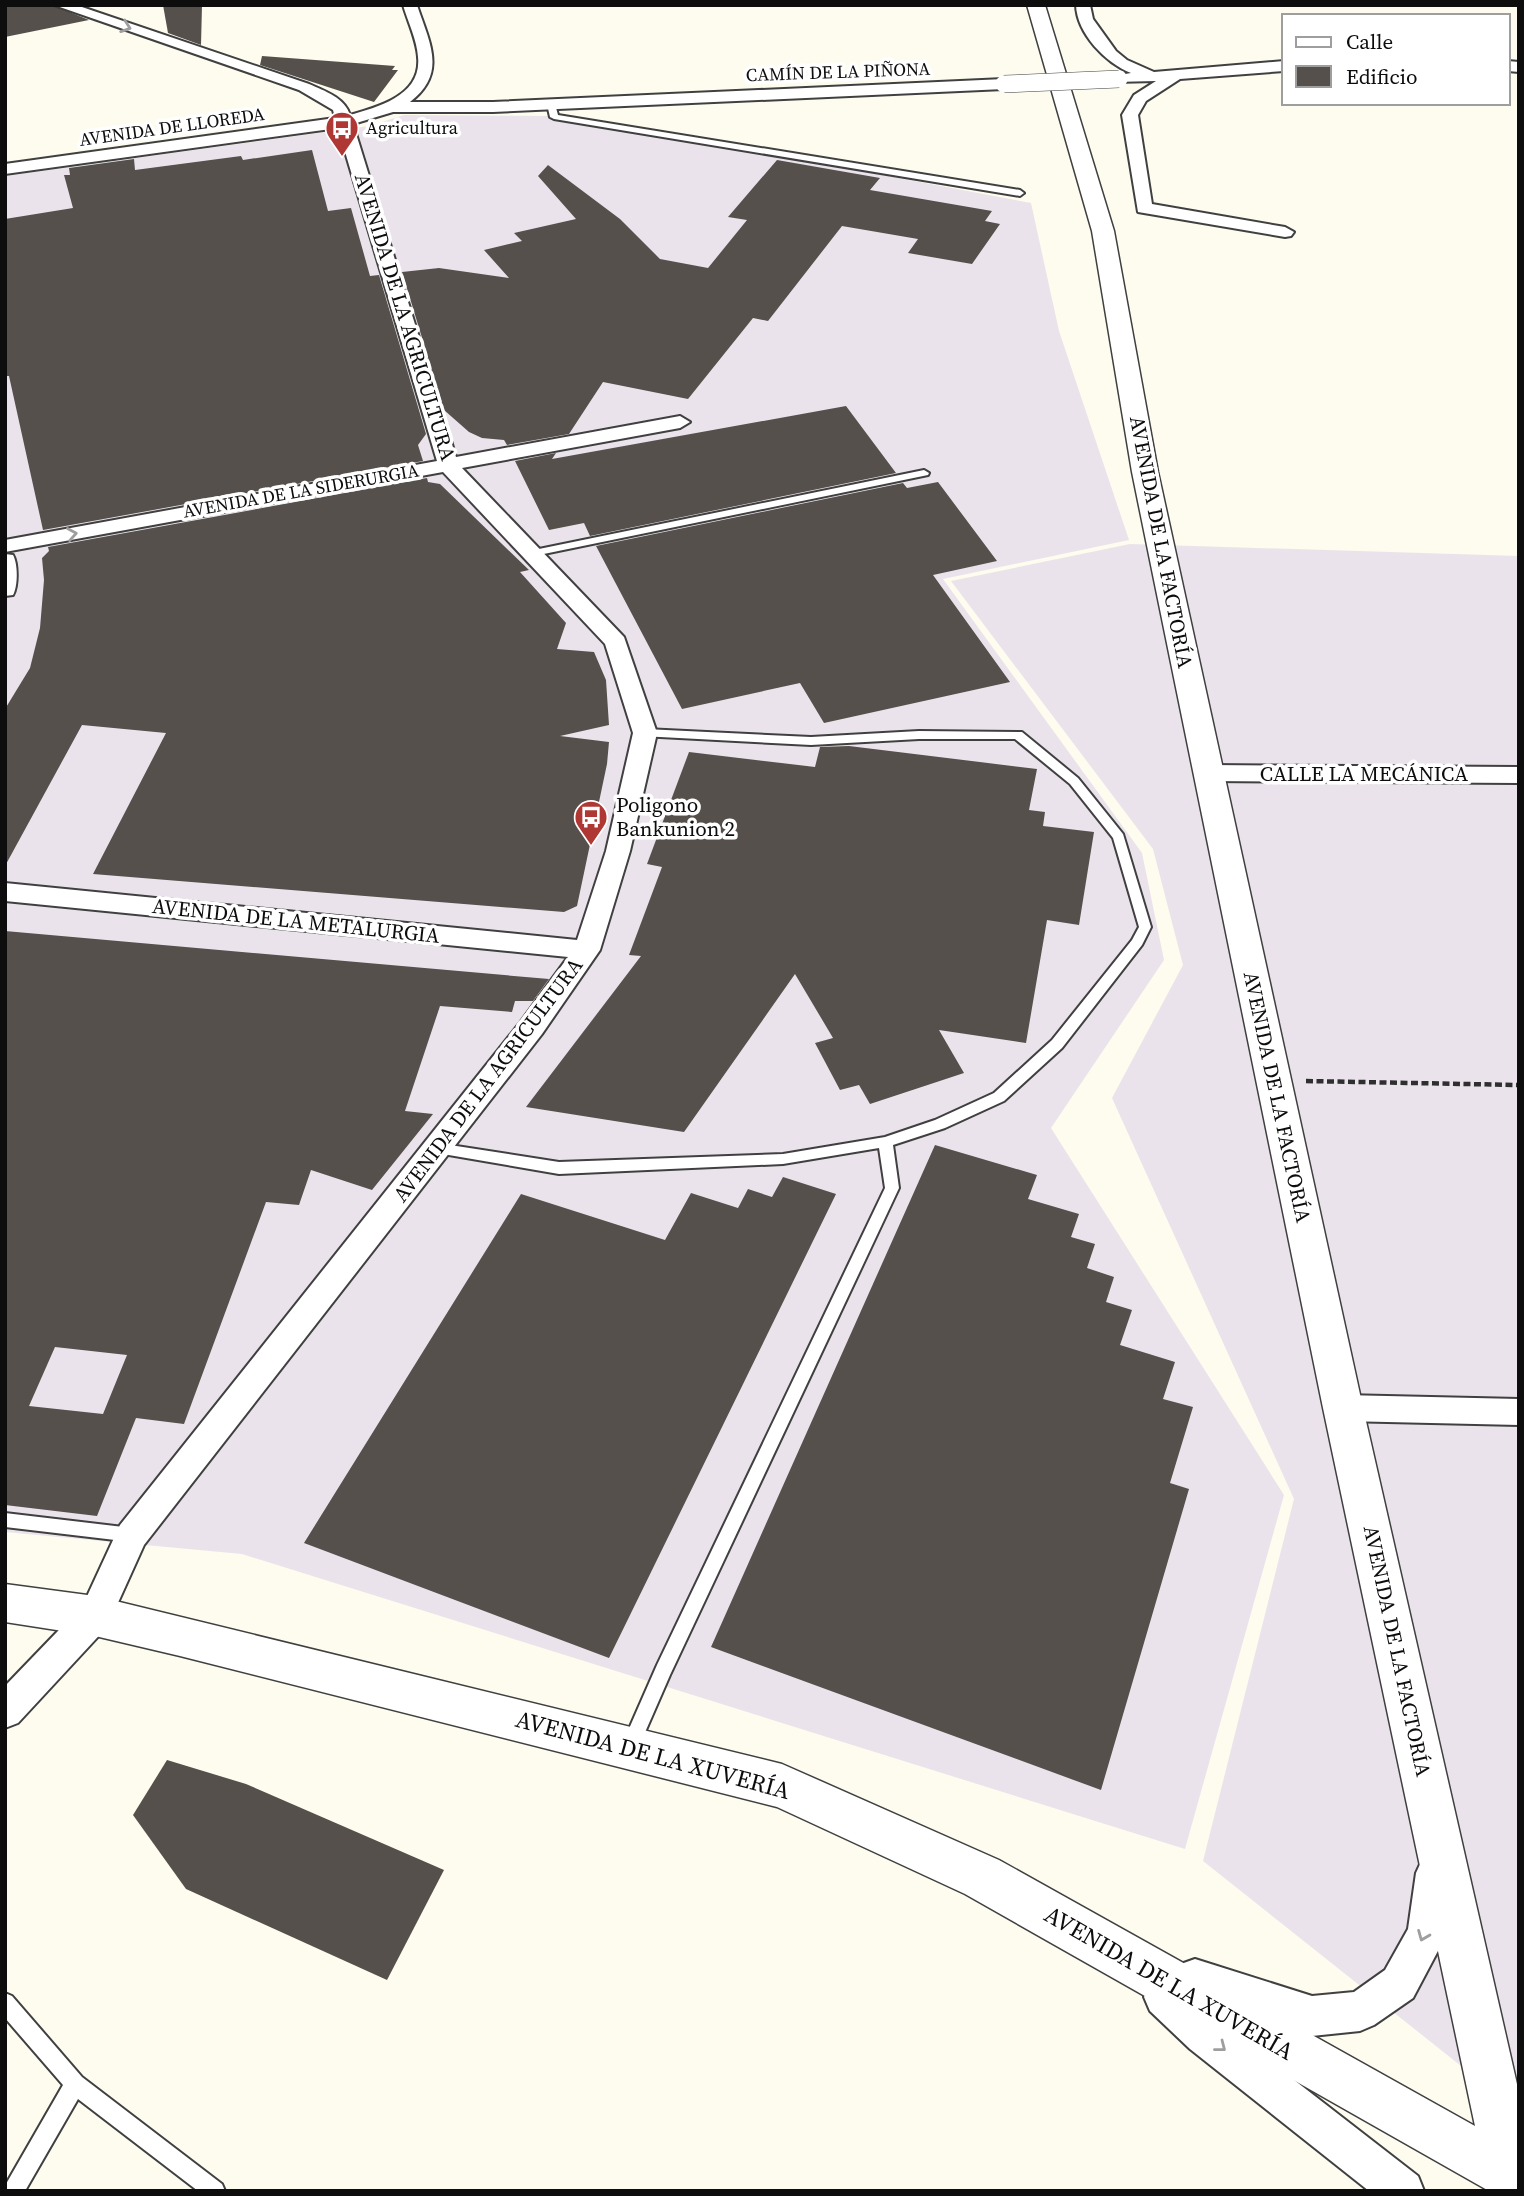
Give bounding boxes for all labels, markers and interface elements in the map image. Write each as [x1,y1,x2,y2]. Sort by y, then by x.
legend [1282,14,1510,105]
one-way arrow [119,19,132,33]
text: Calle [1346,27,1393,56]
street label: CAMÍN DE LA PIÑONA [745,56,931,87]
text: Edificio [1346,62,1418,91]
street label: AVENIDA DE LLOREDA [78,101,266,152]
bus stop icon: Agricultura [323,109,361,158]
place label: Agricultura [366,115,459,140]
street label: AVENIDA DE LA AGRICULTURA [348,170,463,464]
street label: AVENIDA DE LA FACTORÍA [1123,413,1200,670]
street label: AVENIDA DE LA SIDERURGIA [181,457,421,524]
one-way arrow [66,527,78,542]
street label: CALLE LA MECÁNICA [1260,759,1468,788]
place label: Poligono Bankunion 2 [616,790,735,843]
bus stop icon: Poligono Bankunion 2 [572,798,610,847]
street label: AVENIDA DE LA METALURGIA [151,891,441,950]
street label: AVENIDA DE LA AGRICULTURA [386,952,589,1208]
street label: AVENIDA DE LA FACTORÍA [1237,969,1318,1225]
street label: AVENIDA DE LA FACTORÍA [1357,1523,1438,1779]
street label: AVENIDA DE LA XUVERÍA [512,1702,794,1807]
street label: AVENIDA DE LA XUVERÍA [1039,1898,1300,2068]
one-way arrow [1417,1929,1431,1941]
one-way arrow [1213,2039,1225,2052]

